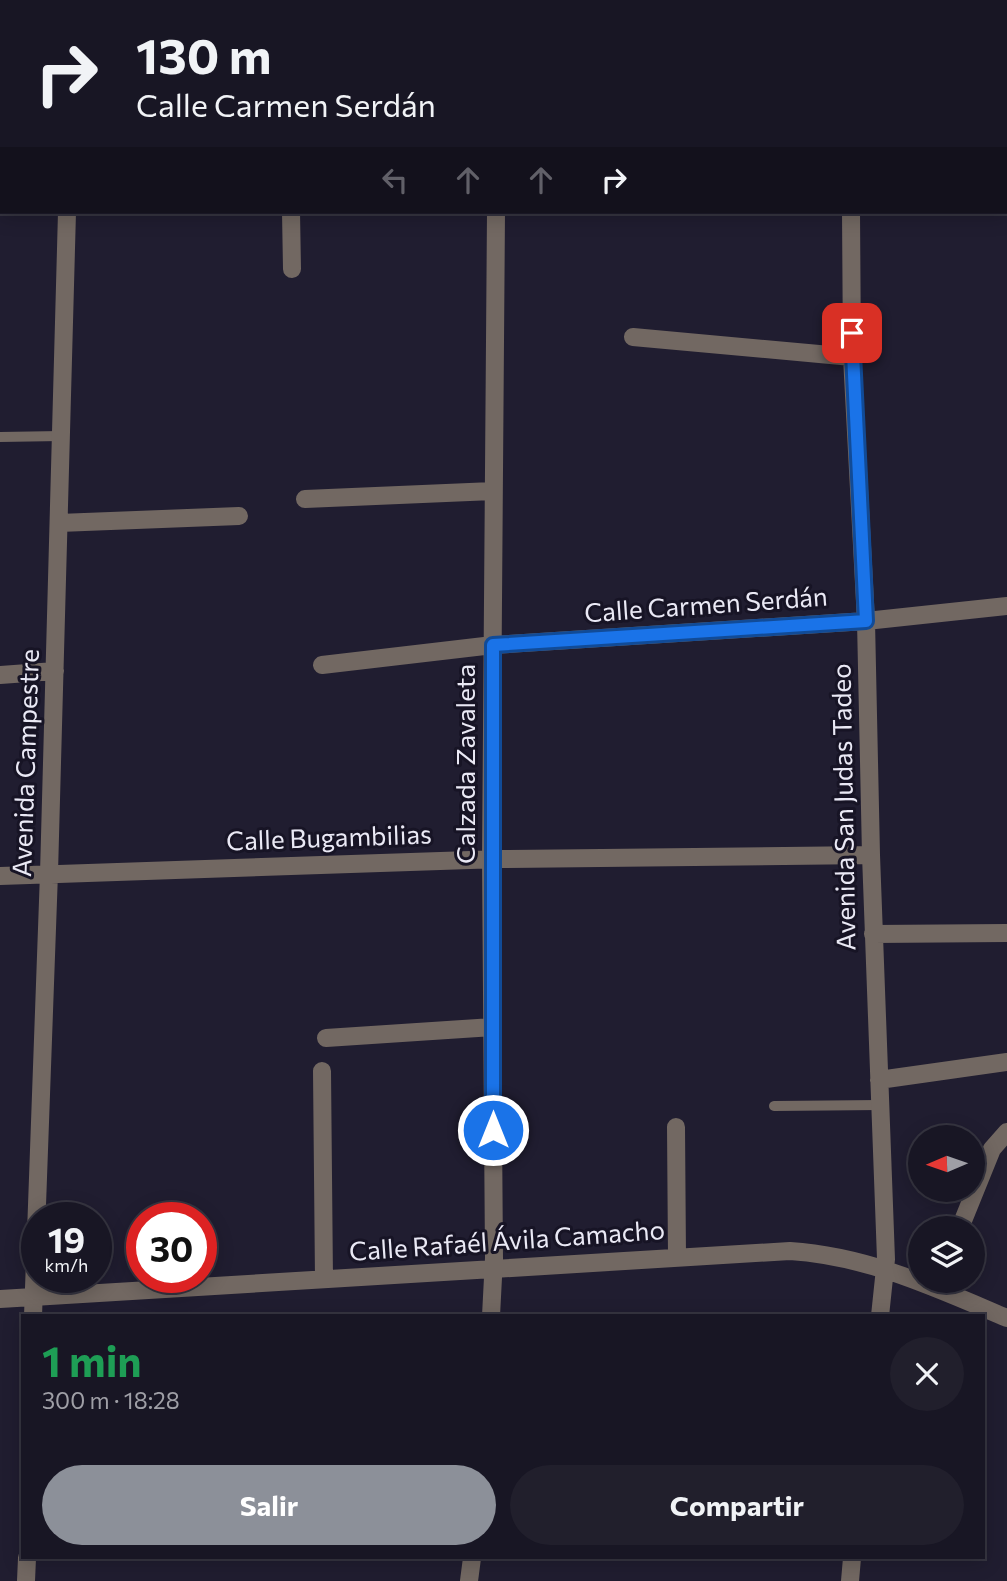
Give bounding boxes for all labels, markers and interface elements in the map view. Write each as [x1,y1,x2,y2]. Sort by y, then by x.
text: 130 m [136,24,271,84]
icon: right [21,28,112,119]
text: Calle Carmen Serdán [136,84,436,124]
icon: left [376,161,414,199]
icon: ahead [449,161,487,199]
icon: ahead [522,161,560,199]
icon: right [595,161,633,199]
pin [822,303,882,363]
icon: arrive [833,314,871,352]
street label: Calle Carmen Serdán [583,580,829,627]
street label: Avenida Campestre [5,648,44,877]
street label: Avenida San Judas Tadeo [824,663,861,951]
street label: Calzada Zavaleta [449,664,480,864]
street label: Calle Bugambilias [226,817,432,856]
position arrow [456,1093,530,1167]
north arrow [908,1125,985,1202]
map controls [908,1125,985,1293]
speed limit sign: 30 [126,1202,217,1293]
street label: Calle Rafaél Ávila Camacho [348,1213,666,1266]
button: layers [908,1216,985,1293]
text: 19 [48,1217,85,1260]
text: km/h [45,1254,88,1276]
text: 1 min [42,1334,142,1386]
button: close [890,1337,964,1411]
text: 300 m · 18:28 [42,1386,180,1414]
button: Salir [42,1465,496,1545]
button: Compartir [510,1465,964,1545]

